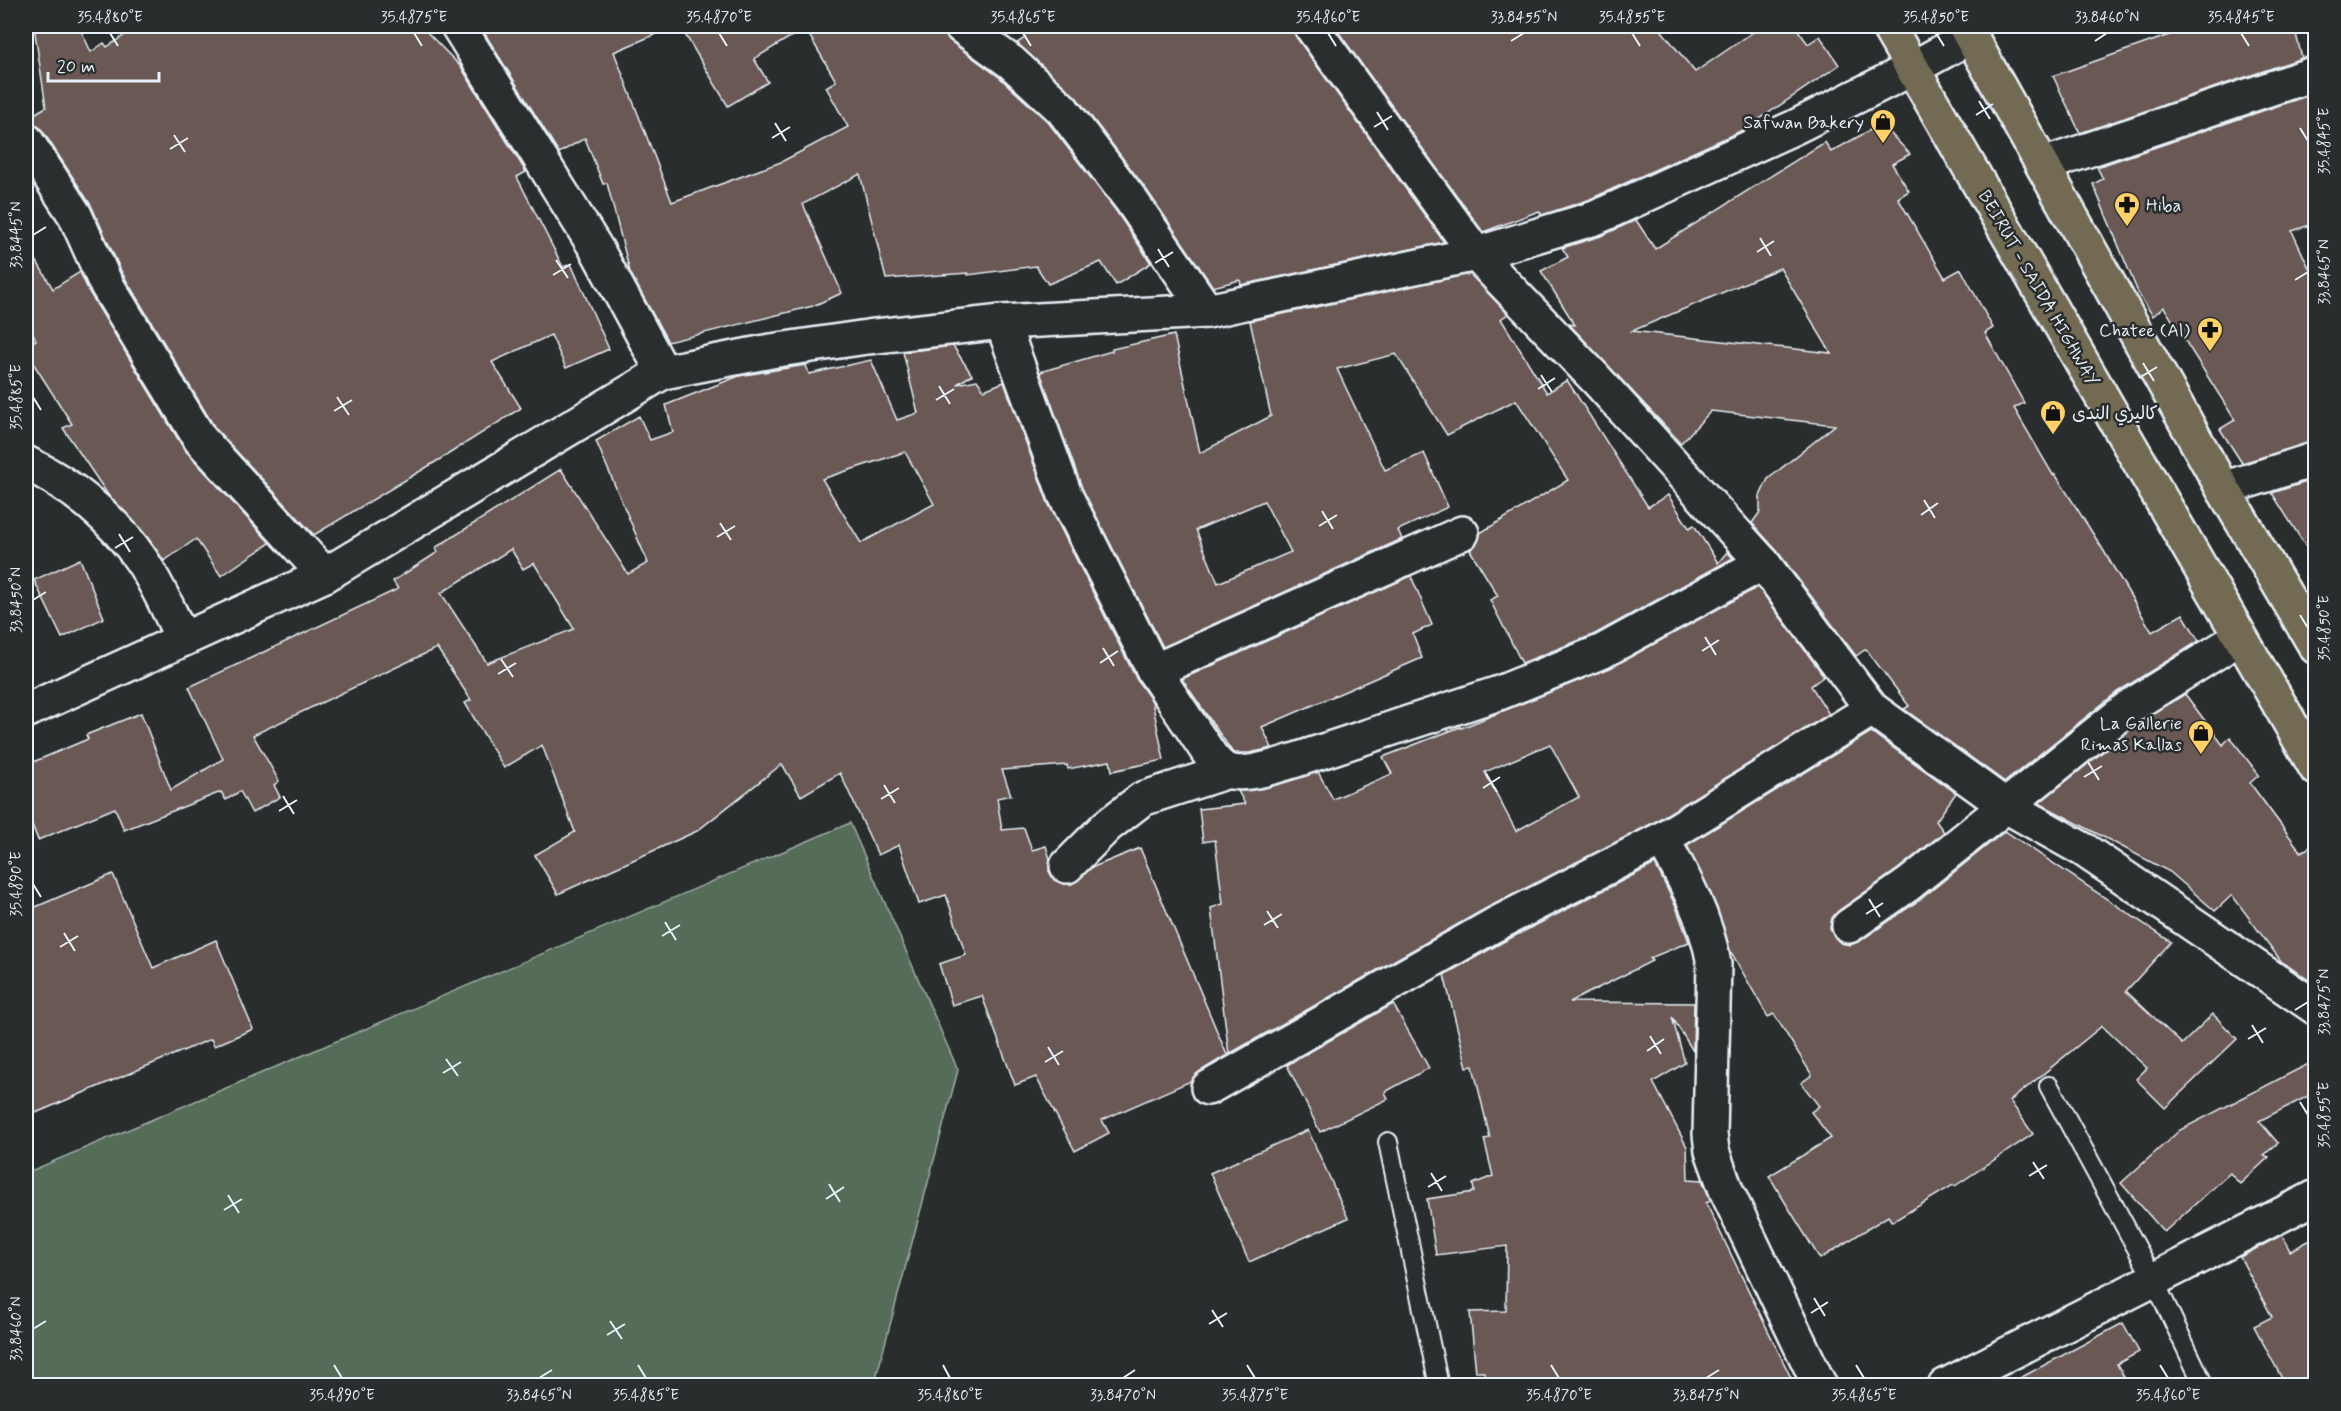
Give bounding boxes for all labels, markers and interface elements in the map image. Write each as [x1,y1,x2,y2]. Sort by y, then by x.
text: 35.4880°E [77,8,143,28]
text: 35.4875°E [381,8,447,28]
text: 35.4870°E [686,8,752,28]
text: 35.4865°E [990,8,1056,28]
text: 35.4860°E [1296,8,1361,28]
text: 33.8455°N [1491,8,1557,28]
text: 35.4855°E [1599,8,1665,28]
text: 35.4850°E [1903,8,1969,28]
text: 33.8460°N [2075,8,2139,28]
text: 35.4845°E [2208,8,2275,28]
scale bar [48,45,159,83]
text: 20 m [57,55,95,79]
shop icon: Safwan Bakery [1868,107,1898,145]
text: 35.4845°E [2315,107,2335,174]
place label: Safwan Bakery [1743,111,1864,135]
street label: BEIRUT - SAIDA HIGHWAY [1972,186,2104,391]
pharmacy icon: Hiba [2112,190,2142,228]
place label: Hiba [2146,194,2181,218]
text: 33.8445°N [7,201,27,269]
text: 33.8465°N [2315,239,2335,305]
pharmacy icon: Chatee (Al) [2195,315,2225,353]
place label: Chatee (Al) [2099,319,2191,343]
text: 35.4885°E [7,364,27,430]
shop icon: كاليري الندى [2038,398,2068,436]
place label: كاليري الندى [2072,402,2158,426]
text: 33.8450°N [7,567,27,633]
text: 35.4850°E [2315,595,2335,661]
place label: La Gallerie Rimas Kallas [2081,712,2182,757]
shop icon: La Gallerie Rimas Kallas [2186,718,2216,756]
text: 35.4890°E [7,851,27,917]
text: 33.8475°N [2315,969,2335,1035]
text: 35.4855°E [2315,1082,2335,1148]
text: 33.8460°N [7,1297,27,1361]
text: 35.4890°E [309,1386,375,1406]
text: 33.8465°N [506,1386,572,1406]
text: 35.4885°E [613,1386,679,1406]
text: 35.4880°E [917,1386,983,1406]
text: 33.8470°N [1090,1386,1156,1406]
text: 35.4875°E [1222,1386,1288,1406]
text: 35.4870°E [1526,1386,1592,1406]
text: 33.8475°N [1673,1386,1739,1406]
text: 35.4865°E [1831,1386,1897,1406]
text: 35.4860°E [2136,1386,2201,1406]

